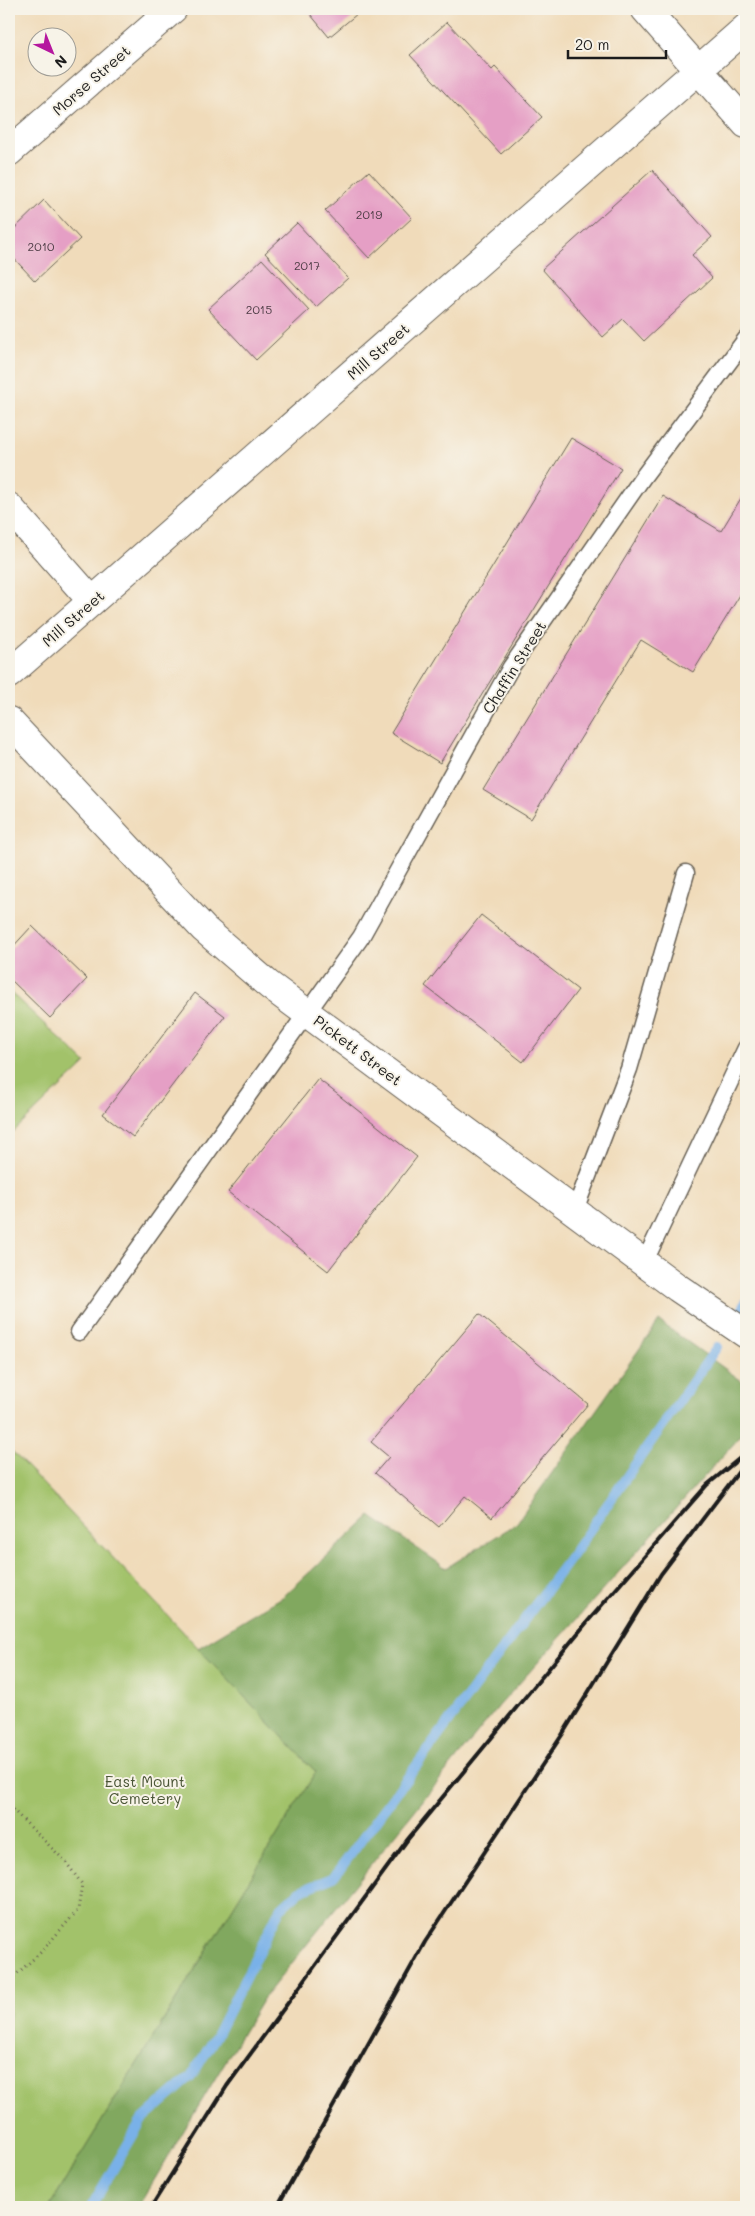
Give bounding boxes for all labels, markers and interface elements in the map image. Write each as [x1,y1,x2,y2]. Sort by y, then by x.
north arrow [28,28,78,78]
scale bar [568,28,665,60]
text: 20 m [575,34,609,54]
street label: Morse Street [48,40,134,120]
text: N [51,51,72,72]
house number: 2019 [356,206,382,222]
house number: 2010 [28,238,55,254]
house number: 2017 [294,257,320,273]
house number: 2015 [246,301,272,317]
street label: Mill Street [343,318,413,384]
street label: Mill Street [38,585,108,651]
street label: Chaffin Street [478,617,550,717]
street label: Pickett Street [310,1010,406,1090]
park label: East Mount Cemetery [105,1771,185,1808]

